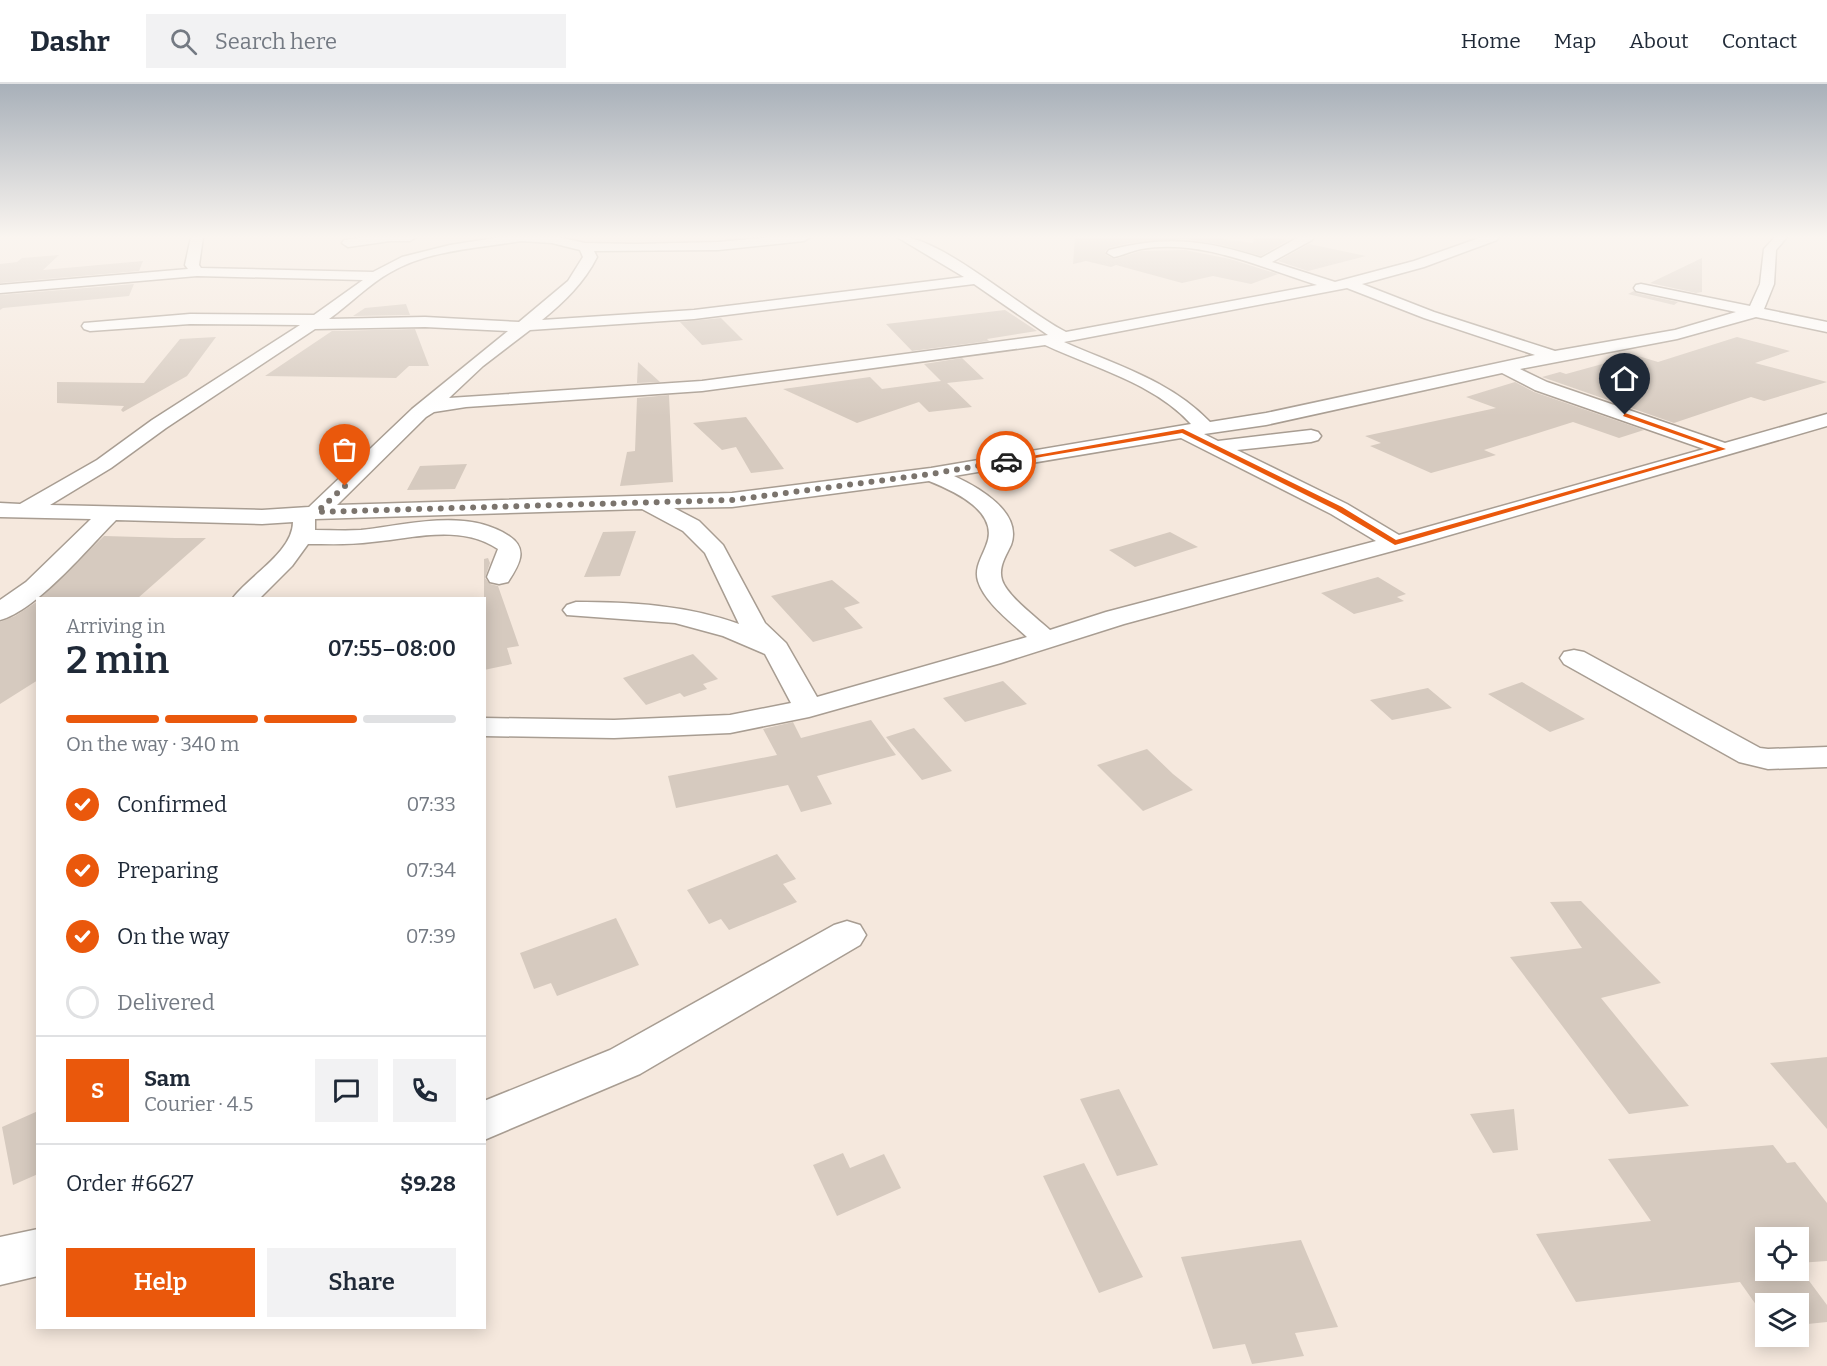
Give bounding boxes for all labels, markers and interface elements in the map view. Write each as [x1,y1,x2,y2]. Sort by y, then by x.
search box [146,14,566,68]
text: Dashr [30,25,110,58]
icon: search [167,25,200,58]
text: Search here [215,28,337,55]
text: Home [1461,28,1521,54]
text: Map [1554,28,1596,54]
text: About [1629,28,1689,54]
text: Contact [1722,28,1797,54]
pin [1599,353,1650,415]
icon: home [1608,362,1641,395]
pin [319,424,370,486]
courier [976,431,1036,491]
icon: bag [328,433,361,466]
icon: car [990,445,1023,478]
text: Arriving in [66,614,165,638]
text: 07:55–08:00 [328,635,456,662]
text: 2 min [66,637,169,683]
text: On the way · 340 m [66,732,239,756]
icon: check [66,788,99,821]
text: Confirmed [117,791,227,818]
text: 07:33 [406,792,456,816]
icon: check [66,854,99,887]
text: Preparing [117,857,219,884]
text: 07:34 [406,858,456,882]
icon: check [66,920,99,953]
text: On the way [117,923,229,950]
text: 07:39 [406,924,456,948]
text: Delivered [117,989,215,1016]
button: chat [315,1059,378,1122]
button: phone [393,1059,456,1122]
text: Sam [144,1065,190,1092]
text: S [91,1077,104,1104]
text: Courier · 4.5 [144,1092,253,1116]
text: Order #6627 [66,1170,194,1197]
text: $9.28 [400,1170,456,1197]
map controls [1755,1227,1809,1347]
button: locate [1755,1227,1809,1281]
button: Help [66,1248,255,1317]
button: Share [267,1248,456,1317]
button: layers [1755,1293,1809,1347]

